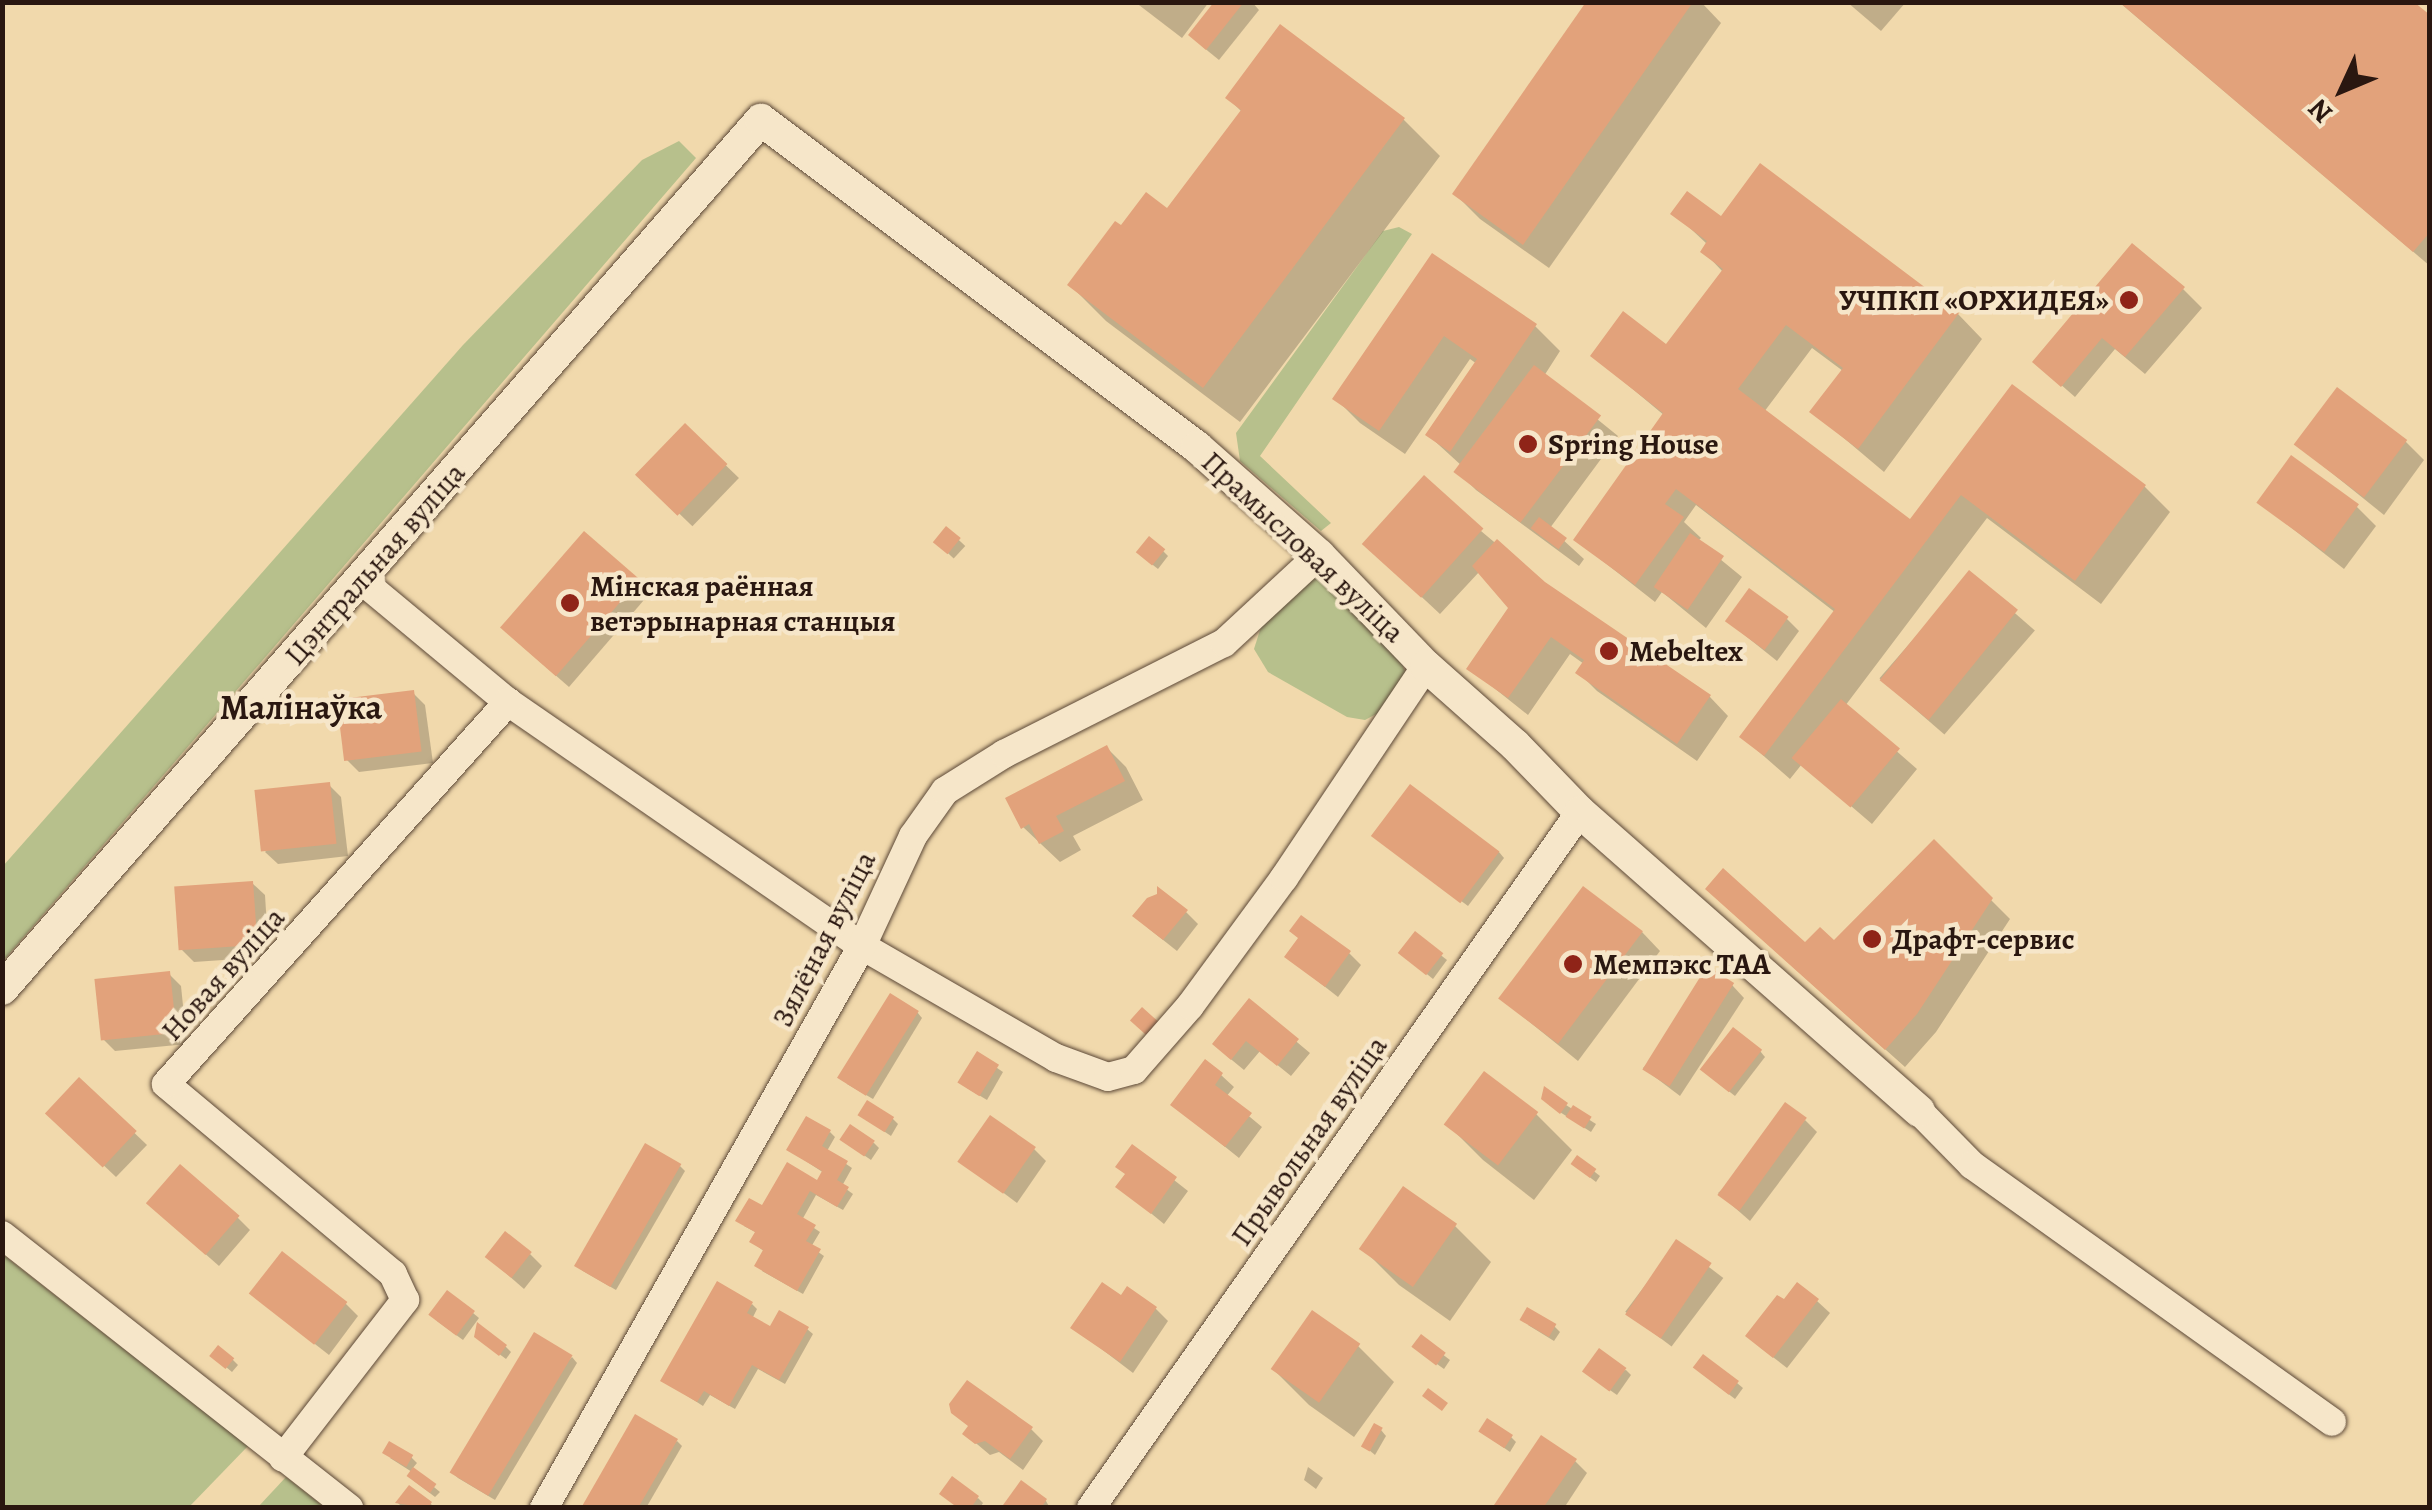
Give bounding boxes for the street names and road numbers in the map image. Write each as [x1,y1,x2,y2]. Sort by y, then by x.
street label: Прамысловая вуліца [1194,444,1412,650]
street label: Цэнтральная вуліца [277,455,473,673]
street label: Зялёная вуліца [764,845,884,1033]
street label: Новая вуліца [154,900,292,1048]
street label: Прывольная вуліца [1223,1029,1395,1253]

